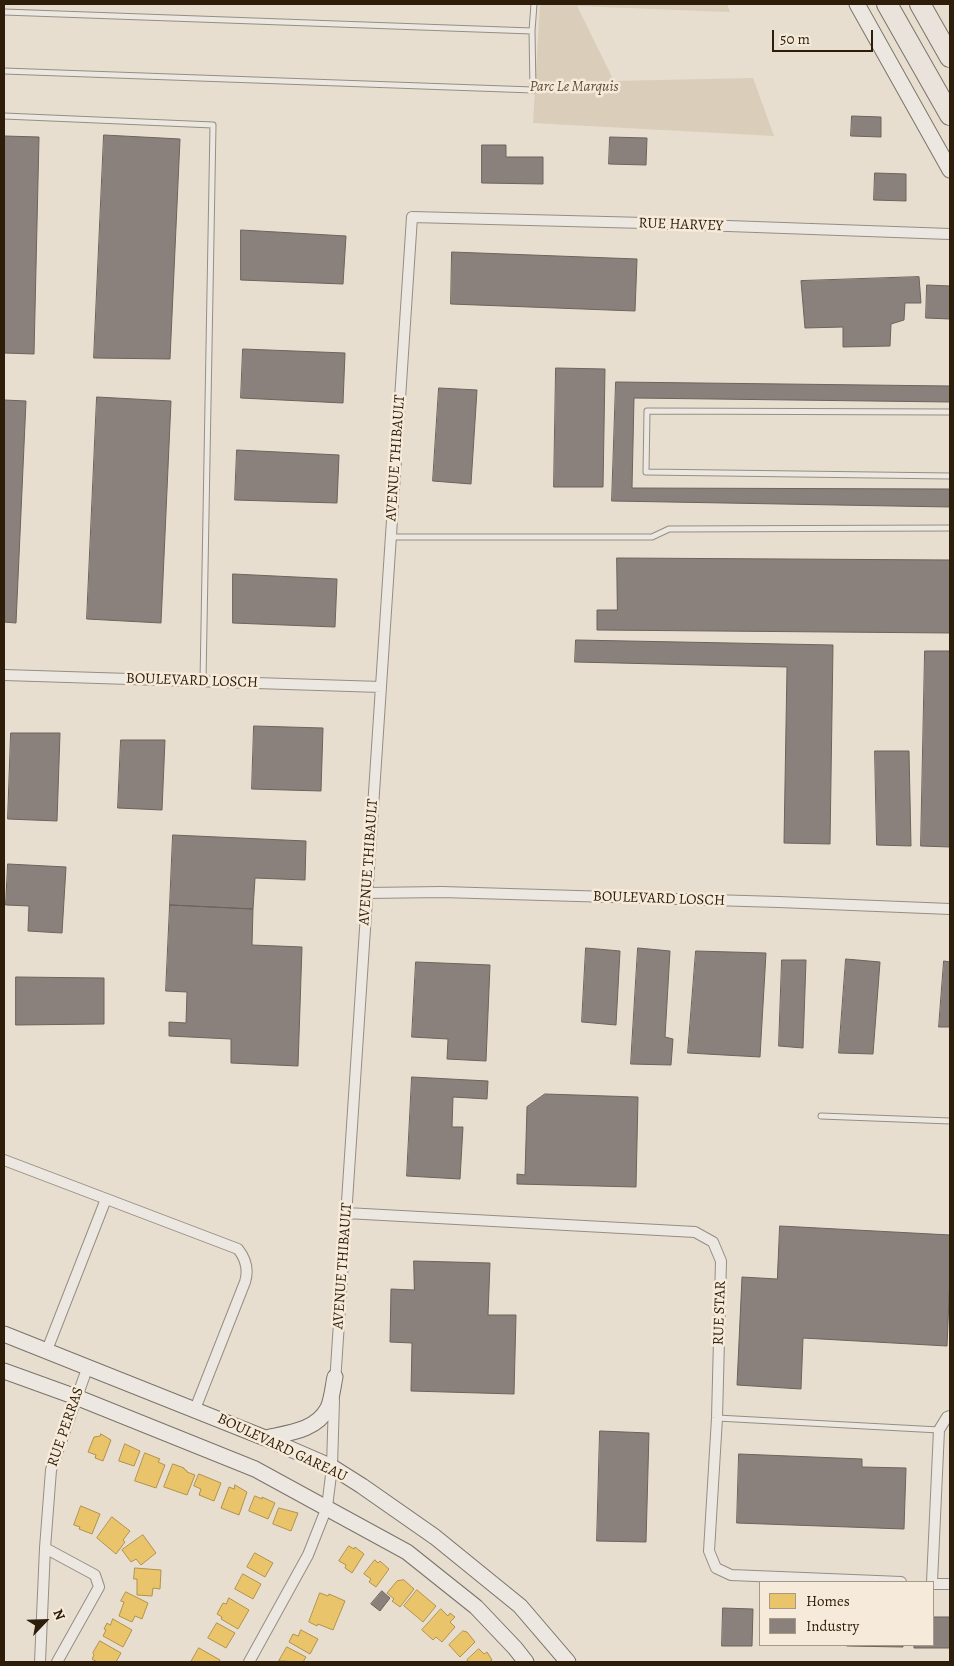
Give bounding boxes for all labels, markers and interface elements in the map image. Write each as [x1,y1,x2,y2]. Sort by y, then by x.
scale bar [774,20,875,52]
text: 50 m [780,29,810,49]
park label: Parc Le Marquis [530,78,618,96]
street label: RUE HARVEY [638,215,724,235]
street label: AVENUE THIBAULT [383,394,409,522]
street label: BOULEVARD LOSCH [126,670,258,692]
street label: AVENUE THIBAULT [356,798,382,926]
street label: BOULEVARD LOSCH [593,888,725,910]
street label: AVENUE THIBAULT [330,1202,356,1330]
street label: RUE STAR [710,1280,730,1346]
street label: RUE PERRAS [44,1385,88,1469]
street label: BOULEVARD GAREAU [214,1410,350,1486]
legend [759,1581,934,1646]
text: Homes [806,1591,850,1611]
north arrow [20,1596,70,1646]
text: N [48,1606,70,1623]
text: Industry [806,1616,859,1636]

